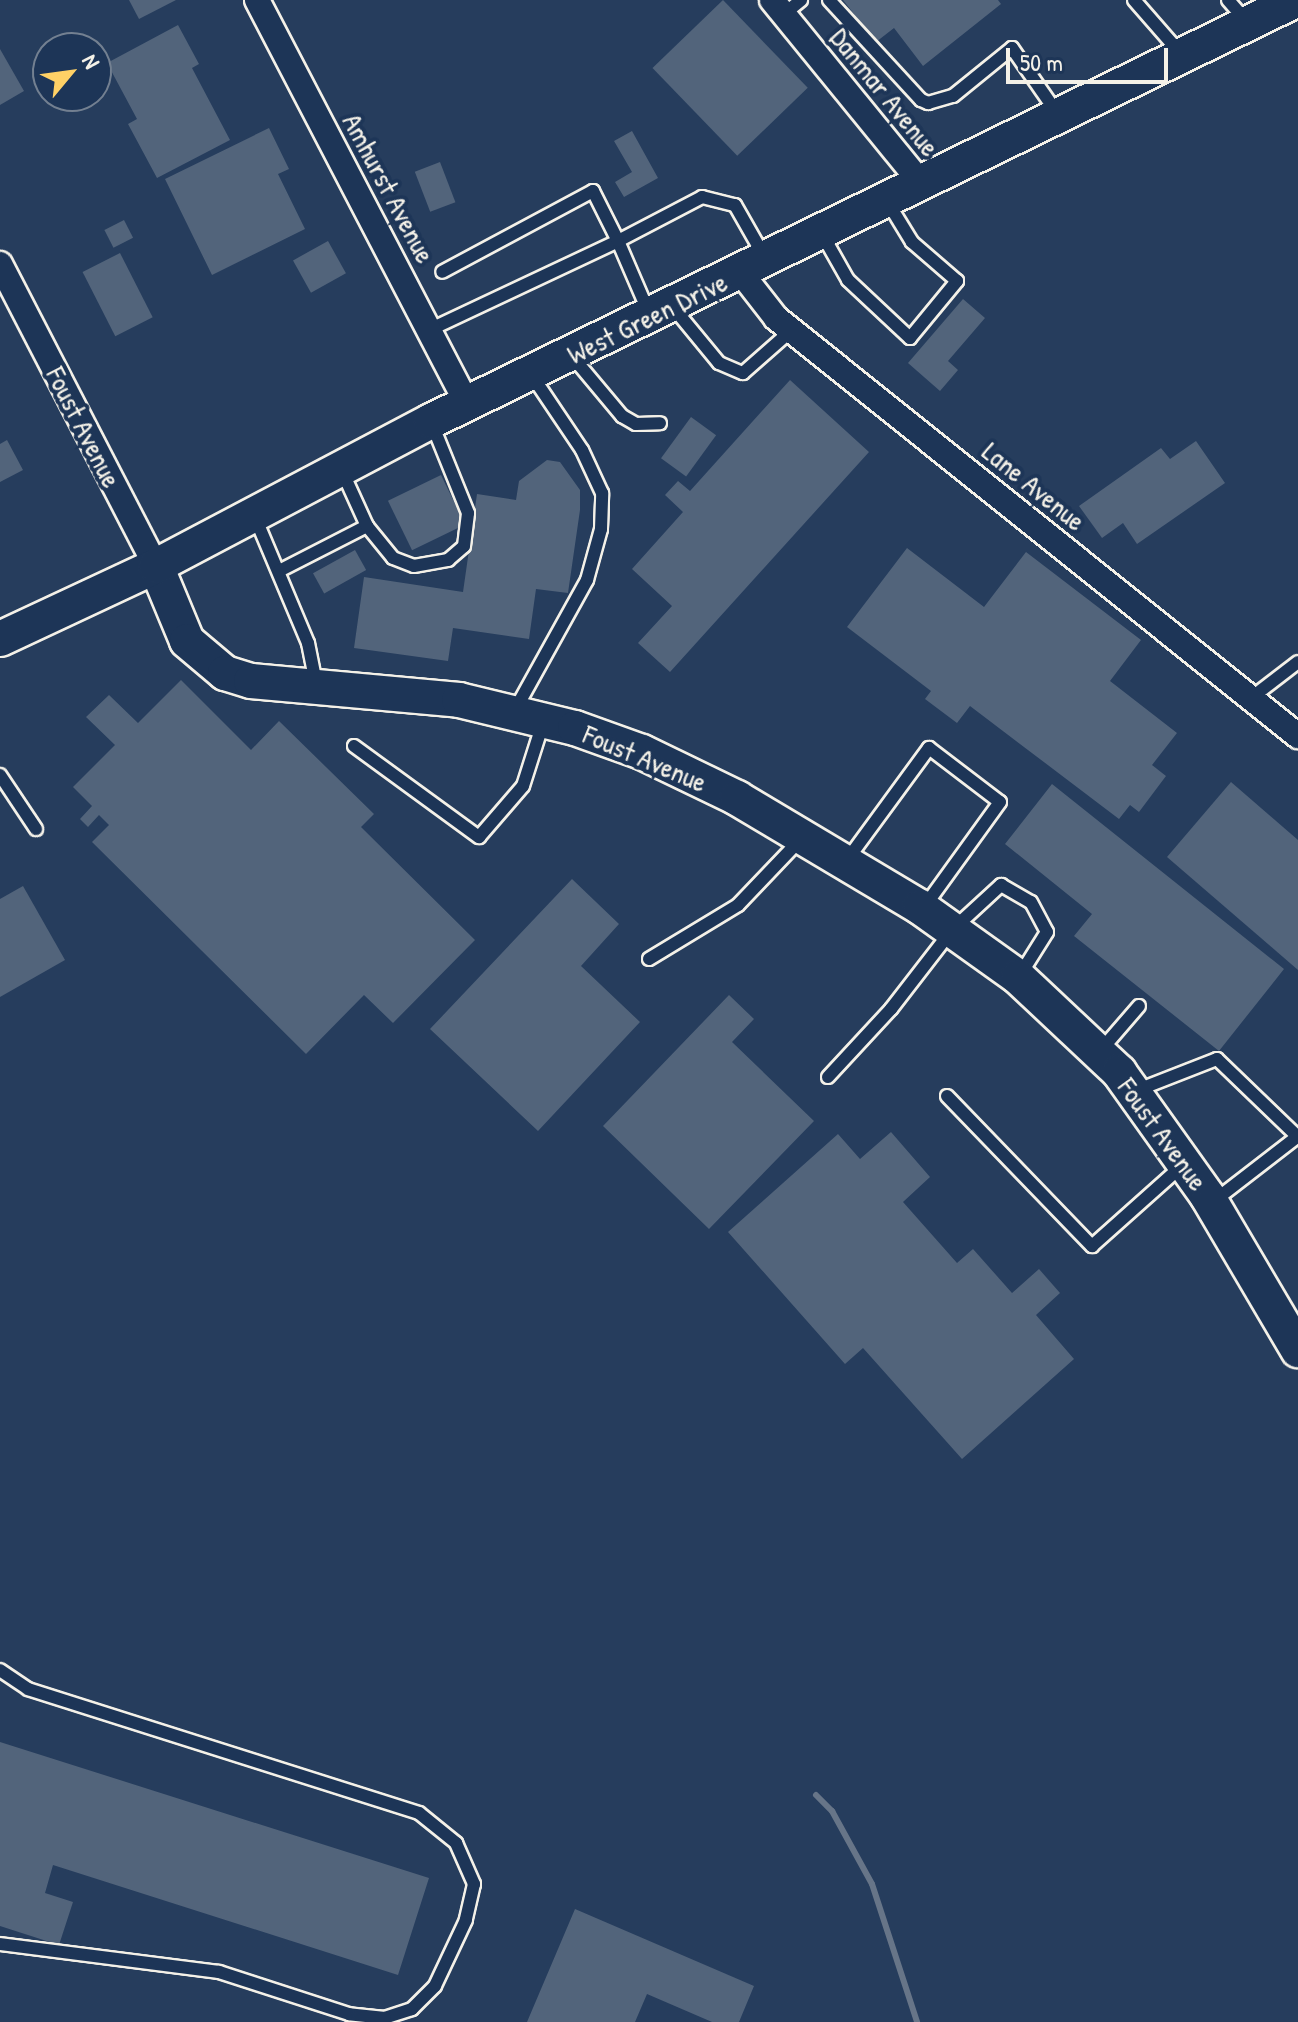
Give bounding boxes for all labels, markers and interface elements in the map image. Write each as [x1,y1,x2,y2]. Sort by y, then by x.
street label: Danmar Avenue [823,21,947,163]
north arrow [32,32,112,112]
scale bar [1010,32,1172,82]
text: 50 m [1020,46,1063,78]
text: N [75,49,107,74]
street label: Amhurst Avenue [336,108,442,268]
street label: West Green Drive [562,265,732,371]
street label: Foust Avenue [39,361,129,493]
street label: Lane Avenue [976,434,1092,538]
street label: Foust Avenue [578,717,712,799]
street label: Foust Avenue [1111,1071,1215,1197]

